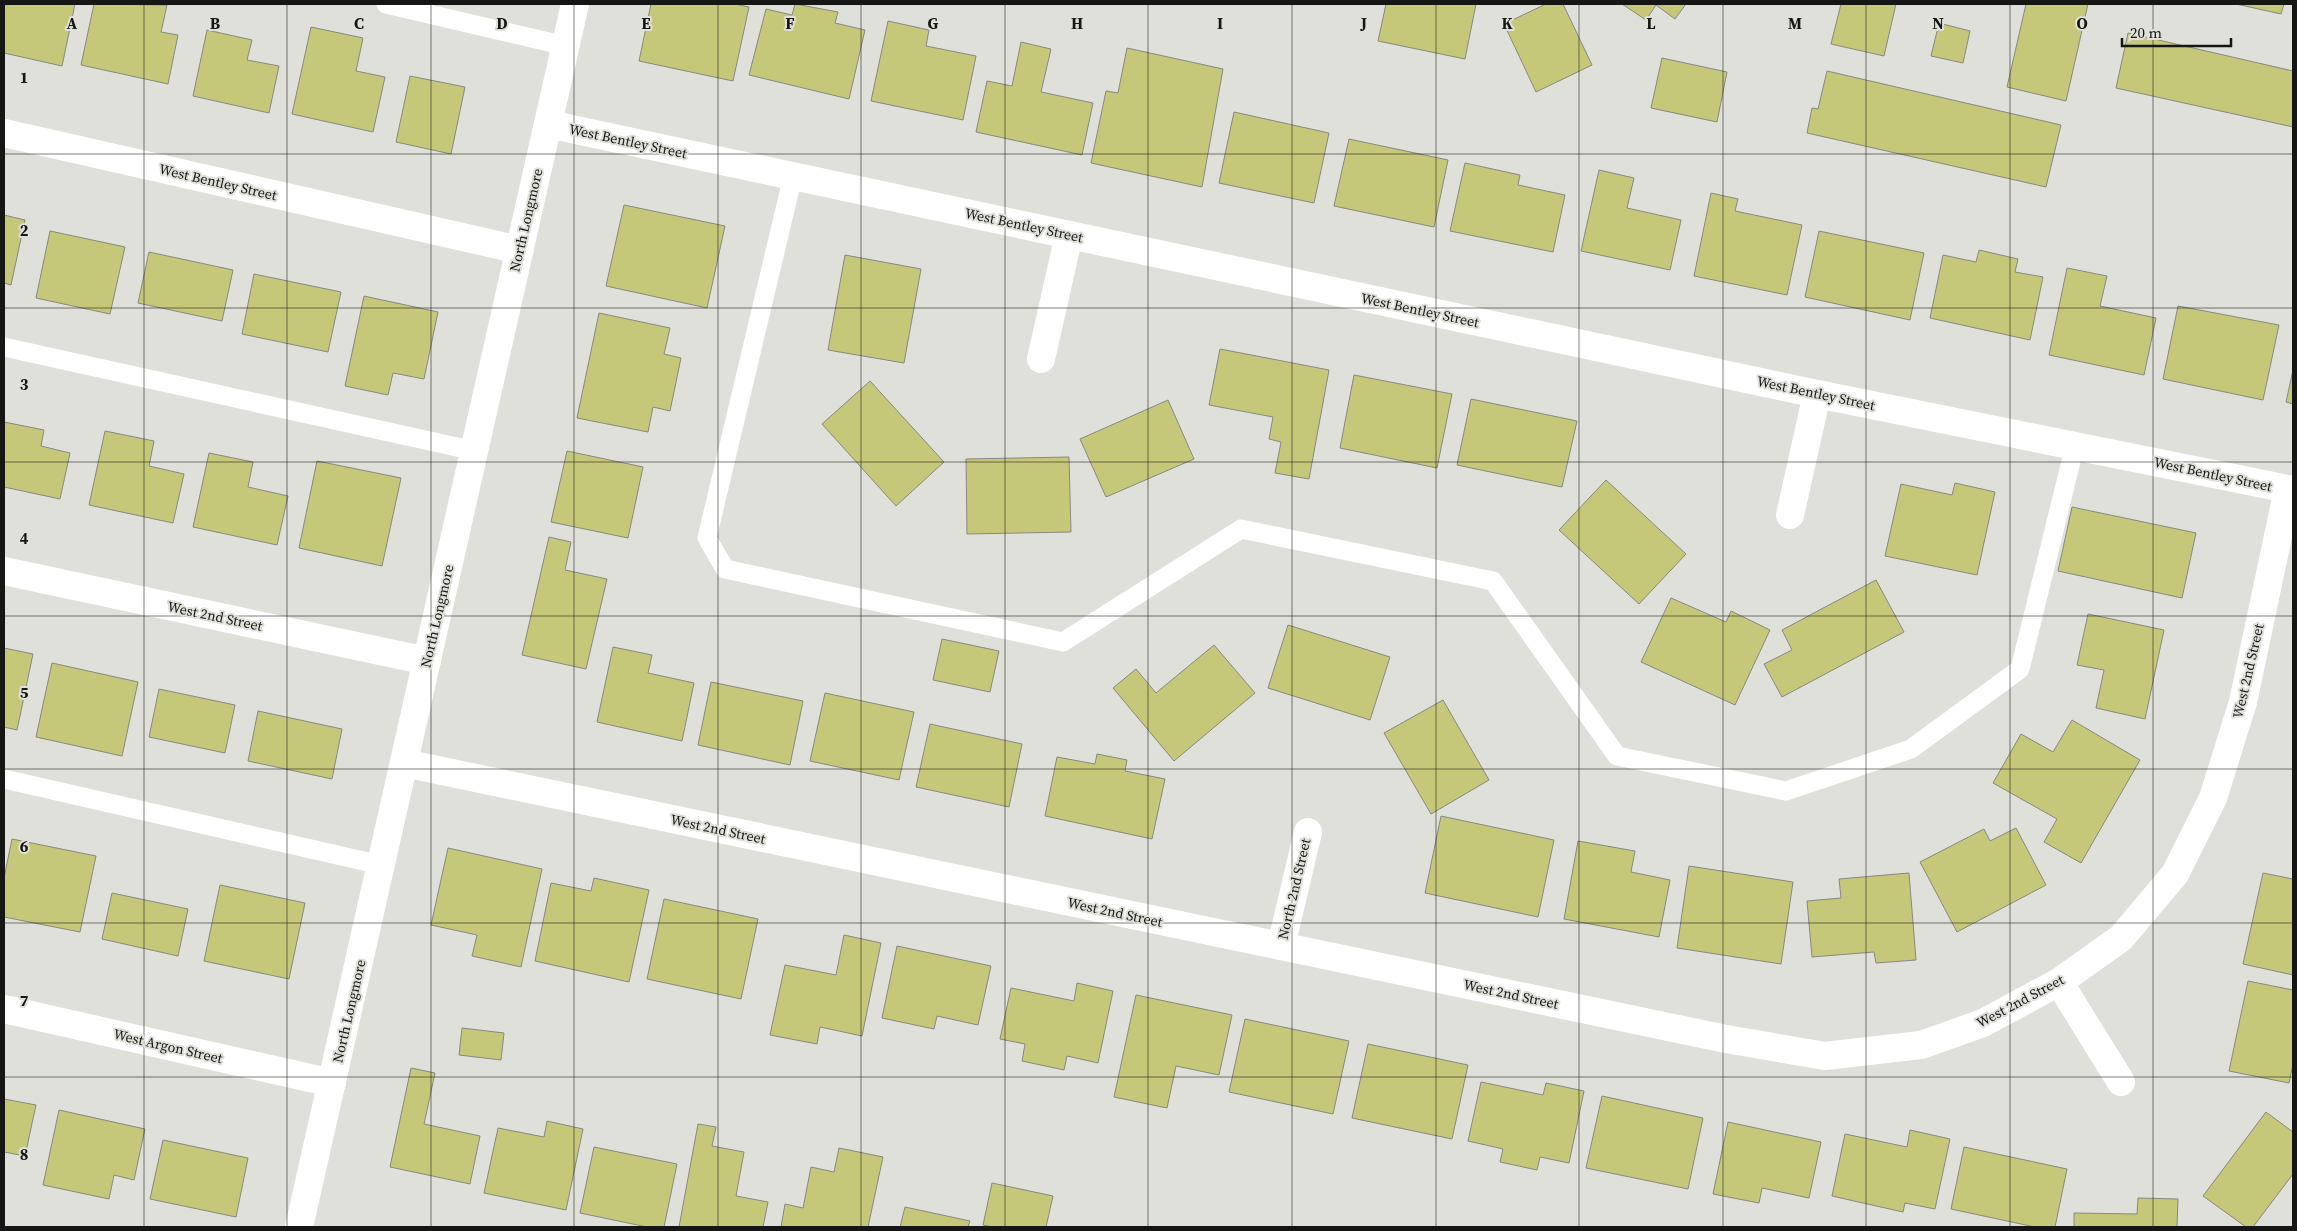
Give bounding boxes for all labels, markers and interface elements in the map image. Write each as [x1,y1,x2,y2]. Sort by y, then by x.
text: A [67,12,78,34]
text: B [210,12,221,34]
text: C [354,12,364,34]
text: D [496,12,508,34]
text: E [641,12,651,34]
text: F [785,12,795,34]
text: G [928,12,939,34]
text: H [1071,12,1083,34]
text: I [1217,12,1223,34]
text: J [1360,12,1367,34]
text: K [1501,12,1513,34]
text: L [1646,12,1656,34]
text: M [1788,12,1802,34]
text: N [1932,12,1944,34]
text: O [2076,12,2088,34]
scale bar [2122,15,2231,47]
text: 20 m [2130,22,2162,43]
text: 1 [20,66,28,88]
street label: West Bentley Street [567,119,689,163]
street label: West Bentley Street [157,159,279,205]
street label: North Longmore [504,166,548,274]
street label: West Bentley Street [963,203,1085,247]
text: 2 [20,219,29,241]
street label: West Bentley Street [1359,288,1481,332]
street label: West Bentley Street [1755,371,1877,415]
text: 3 [20,373,29,395]
street label: West Bentley Street [2152,452,2274,496]
text: 4 [20,527,29,549]
street label: North Longmore [415,562,459,670]
street label: West 2nd Street [166,596,265,636]
street label: West 2nd Street [2227,621,2269,720]
text: 5 [20,681,29,703]
street label: West 2nd Street [669,809,768,849]
text: 6 [20,835,29,857]
street label: North 2nd Street [1273,836,1315,941]
street label: West 2nd Street [1066,892,1165,932]
street label: North Longmore [327,957,371,1065]
street label: West 2nd Street [1973,969,2068,1032]
street label: West 2nd Street [1462,974,1561,1014]
text: 7 [20,989,29,1011]
street label: West Argon Street [112,1024,225,1068]
text: 8 [20,1143,28,1165]

